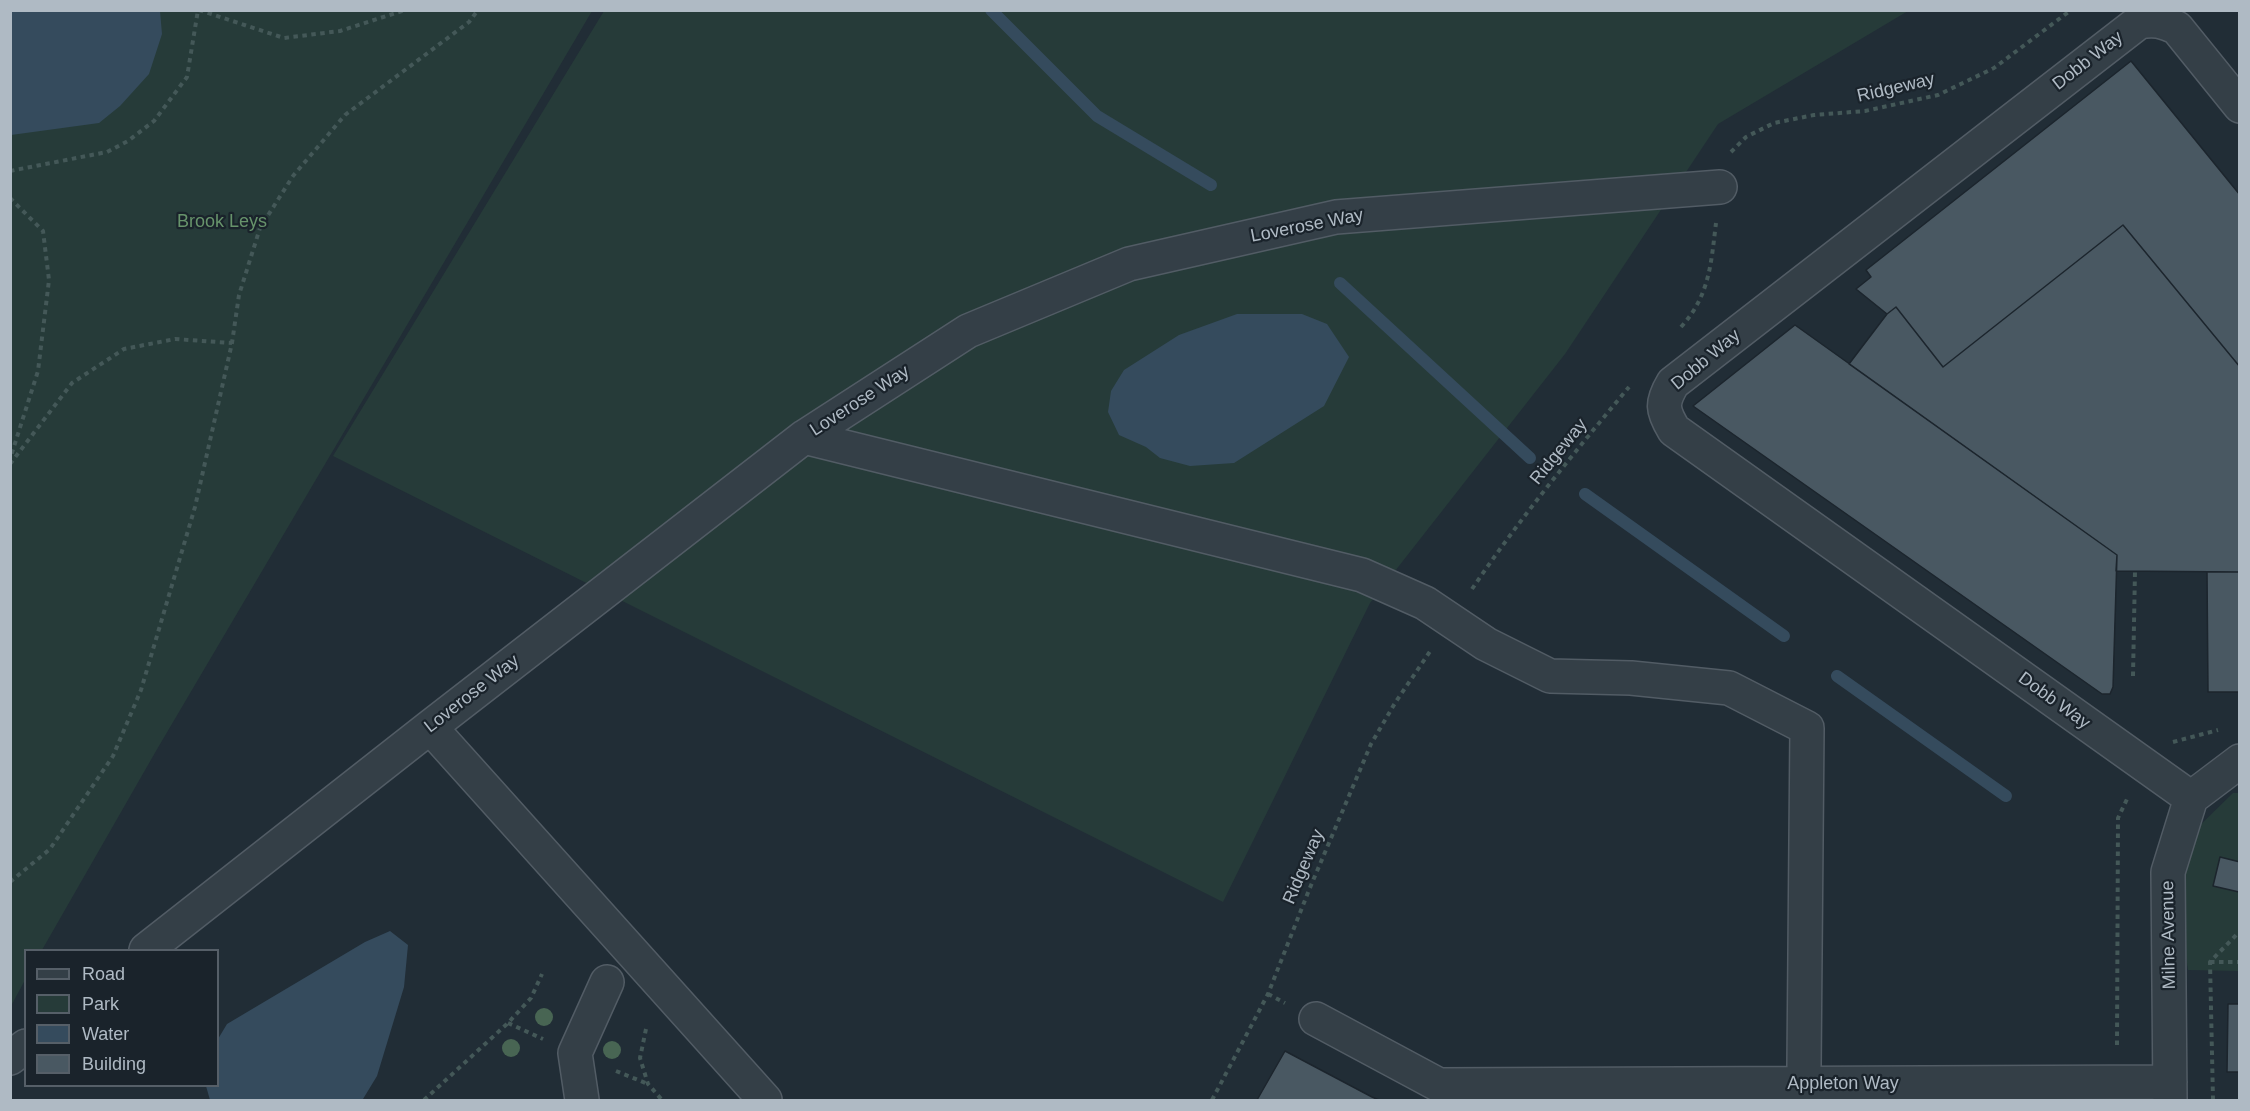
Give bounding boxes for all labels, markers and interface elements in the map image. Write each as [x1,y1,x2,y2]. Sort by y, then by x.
street label: Dobb Way [2049,27,2127,95]
street label: Ridgeway [1855,69,1937,107]
street label: Loverose Way [1249,204,1365,248]
park label: Brook Leys [177,211,267,233]
street label: Dobb Way [1667,325,1745,395]
street label: Loverose Way [806,361,914,441]
street label: Ridgeway [1526,414,1592,490]
street label: Loverose Way [420,650,524,738]
street label: Dobb Way [2014,668,2094,734]
street label: Ridgeway [1279,826,1329,908]
street label: Milne Avenue [2157,880,2181,990]
legend [24,949,219,1087]
text: Road [82,964,125,984]
text: Park [82,994,119,1014]
text: Water [82,1024,129,1044]
text: Building [82,1054,146,1074]
street label: Appleton Way [1787,1073,1899,1095]

